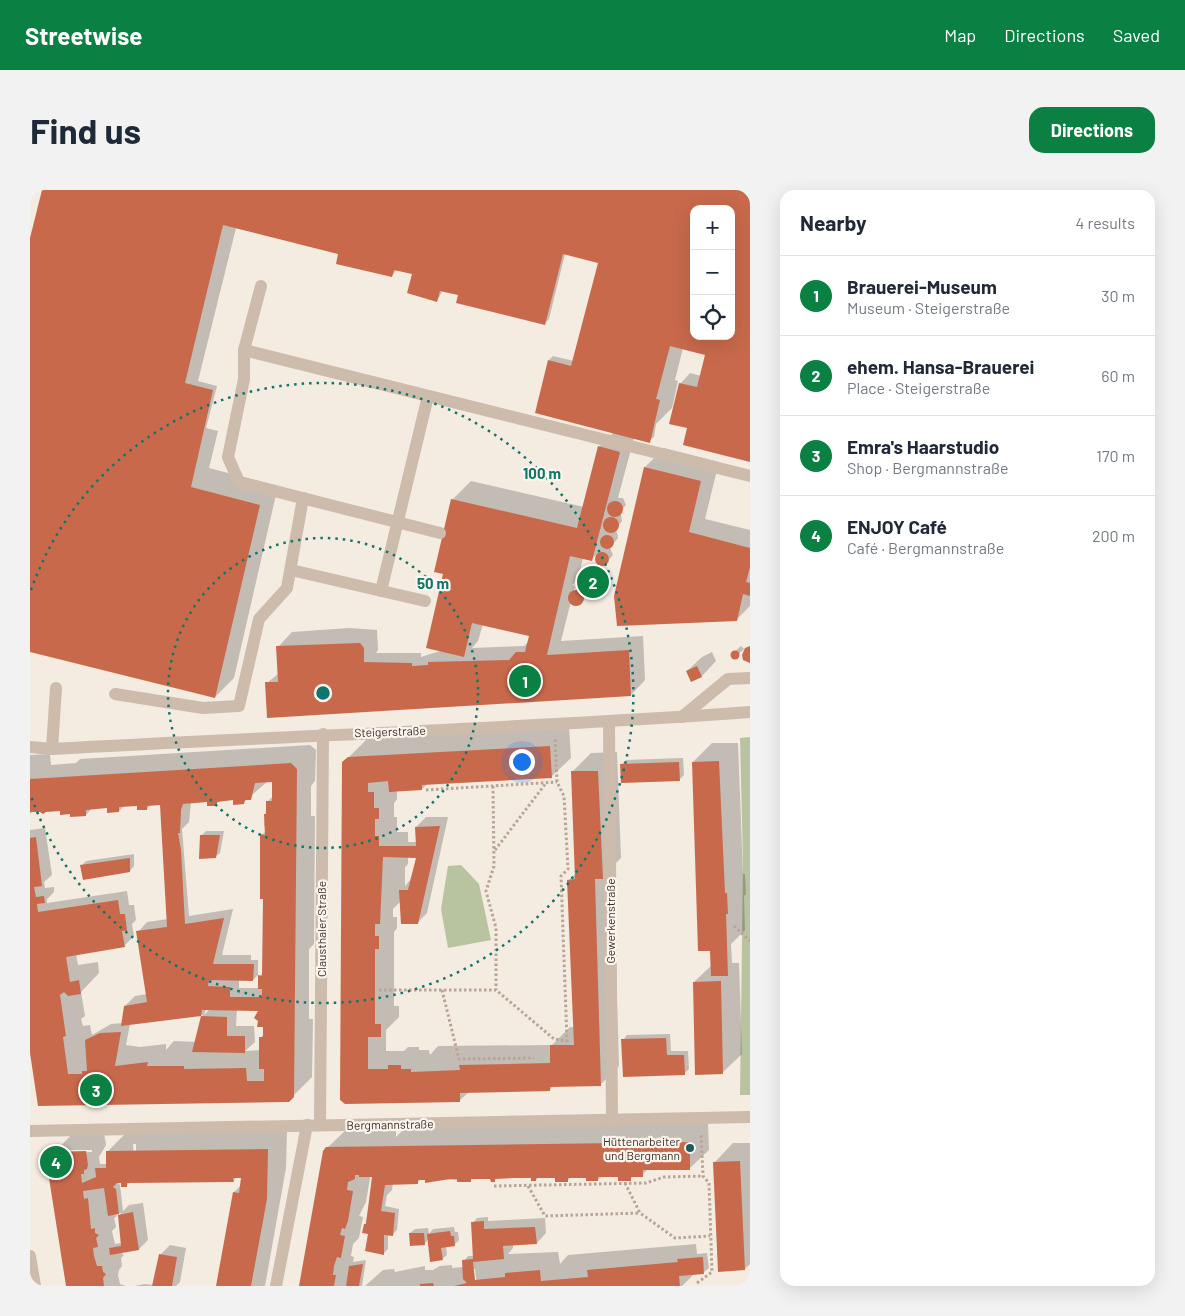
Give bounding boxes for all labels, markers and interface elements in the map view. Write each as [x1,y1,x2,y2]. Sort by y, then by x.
text: Streetwise [25,21,142,50]
text: Map [944,24,976,46]
text: Directions [1004,24,1085,46]
text: Saved [1113,24,1160,46]
button: Directions [1029,107,1155,153]
text: Find us [30,109,141,151]
map controls [690,205,735,340]
button: + [690,205,735,250]
text: Nearby [800,210,866,235]
text: 4 results [1075,213,1135,232]
button: − [690,250,735,295]
text: Brauerei-Museum [847,275,997,298]
text: 1 [813,286,819,305]
text: 30 m [1101,286,1135,305]
button: locate [690,295,735,340]
text: Museum · Steigerstraße [847,298,1010,317]
text: ehem. Hansa-Brauerei [847,355,1034,378]
text: 2 [812,366,820,385]
text: 60 m [1101,366,1135,385]
text: Place · Steigerstraße [847,378,990,397]
text: Emra's Haarstudio [847,435,999,458]
text: 3 [812,446,820,465]
text: 170 m [1096,446,1135,465]
text: Shop · Bergmannstraße [847,458,1009,477]
text: 100 m [523,464,561,482]
text: ENJOY Café [847,515,947,538]
text: 4 [811,526,821,545]
text: 200 m [1092,526,1135,545]
text: Café · Bergmannstraße [847,538,1004,557]
pin: 2 [577,563,609,601]
text: 50 m [417,574,449,592]
pin: 1 [509,662,541,700]
centre of rings [314,684,332,702]
street label: Steigerstraße [354,723,426,739]
your location [509,749,535,775]
street label: Gewerkenstraße [603,878,617,964]
street label: Clausthaler Straße [314,881,328,977]
pin: 3 [80,1071,112,1109]
street label: Bergmannstraße [346,1116,434,1132]
place label: Hüttenarbeiter und Bergmann [603,1134,681,1162]
marker: Hüttenarbeiter und Bergmann [684,1142,696,1154]
pin: 4 [40,1143,72,1181]

